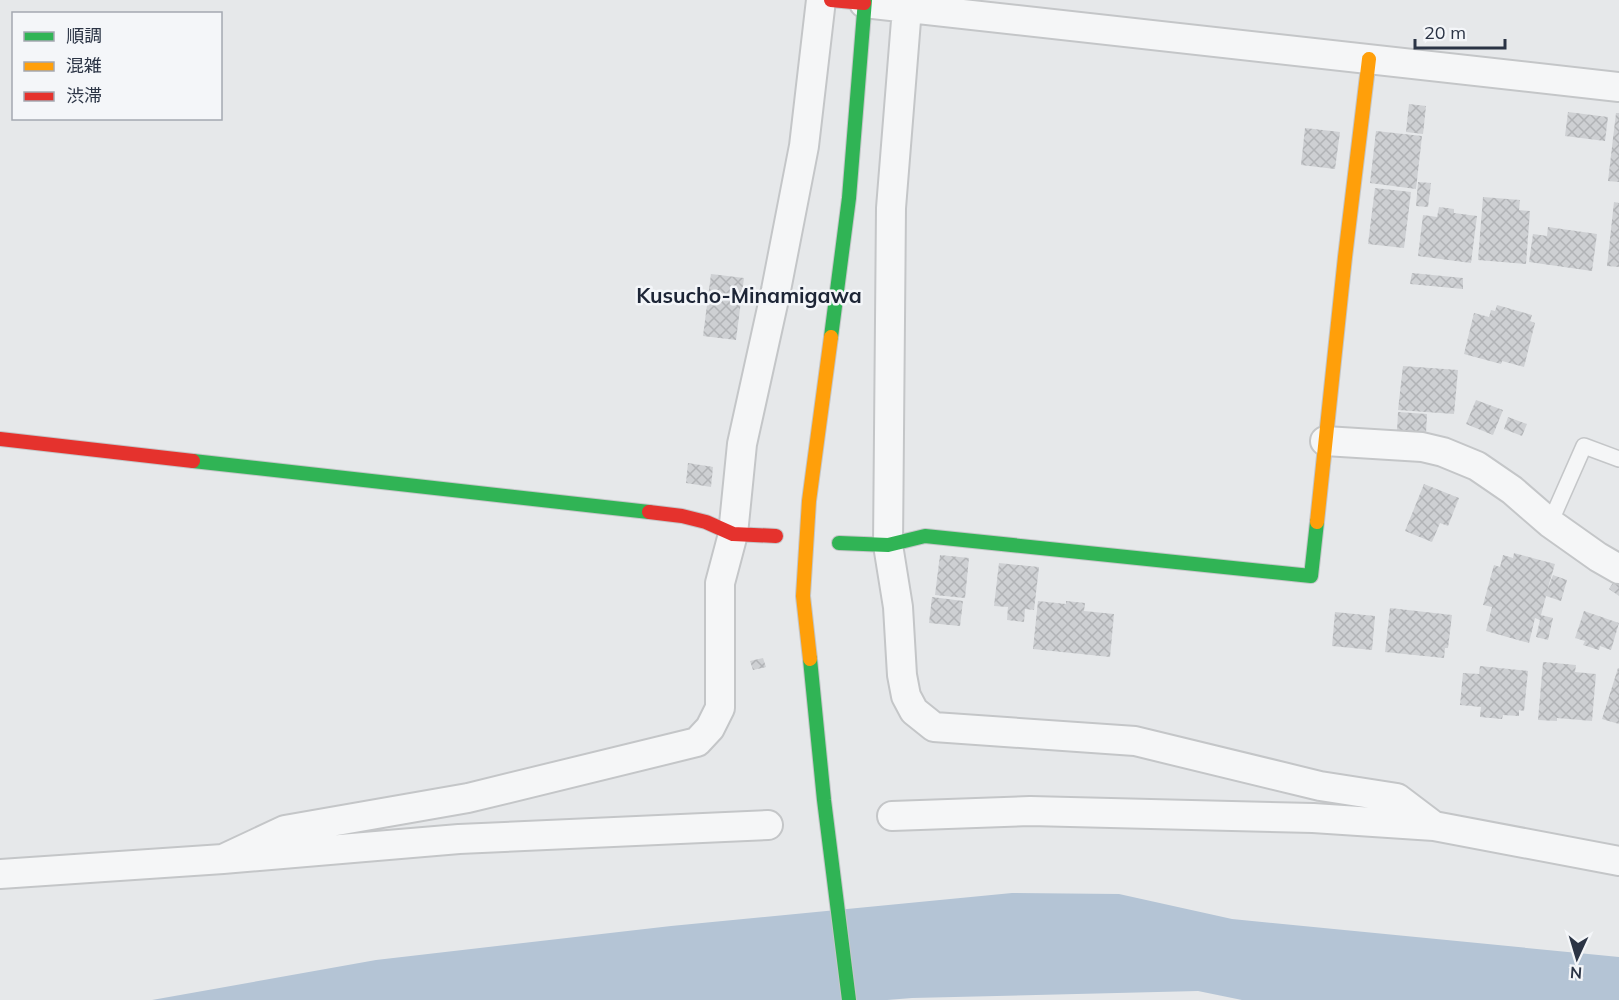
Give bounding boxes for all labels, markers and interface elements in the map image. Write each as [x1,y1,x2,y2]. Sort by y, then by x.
legend [12,12,222,120]
scale bar [1415,12,1505,50]
text: 20 m [1424,21,1466,44]
text: 順調 [66,24,102,47]
text: 混雑 [66,54,102,77]
text: 渋滞 [66,84,102,107]
district label: Kusucho-Minamigawa [636,282,862,308]
north arrow [1547,928,1607,988]
text: N [1569,963,1583,983]

